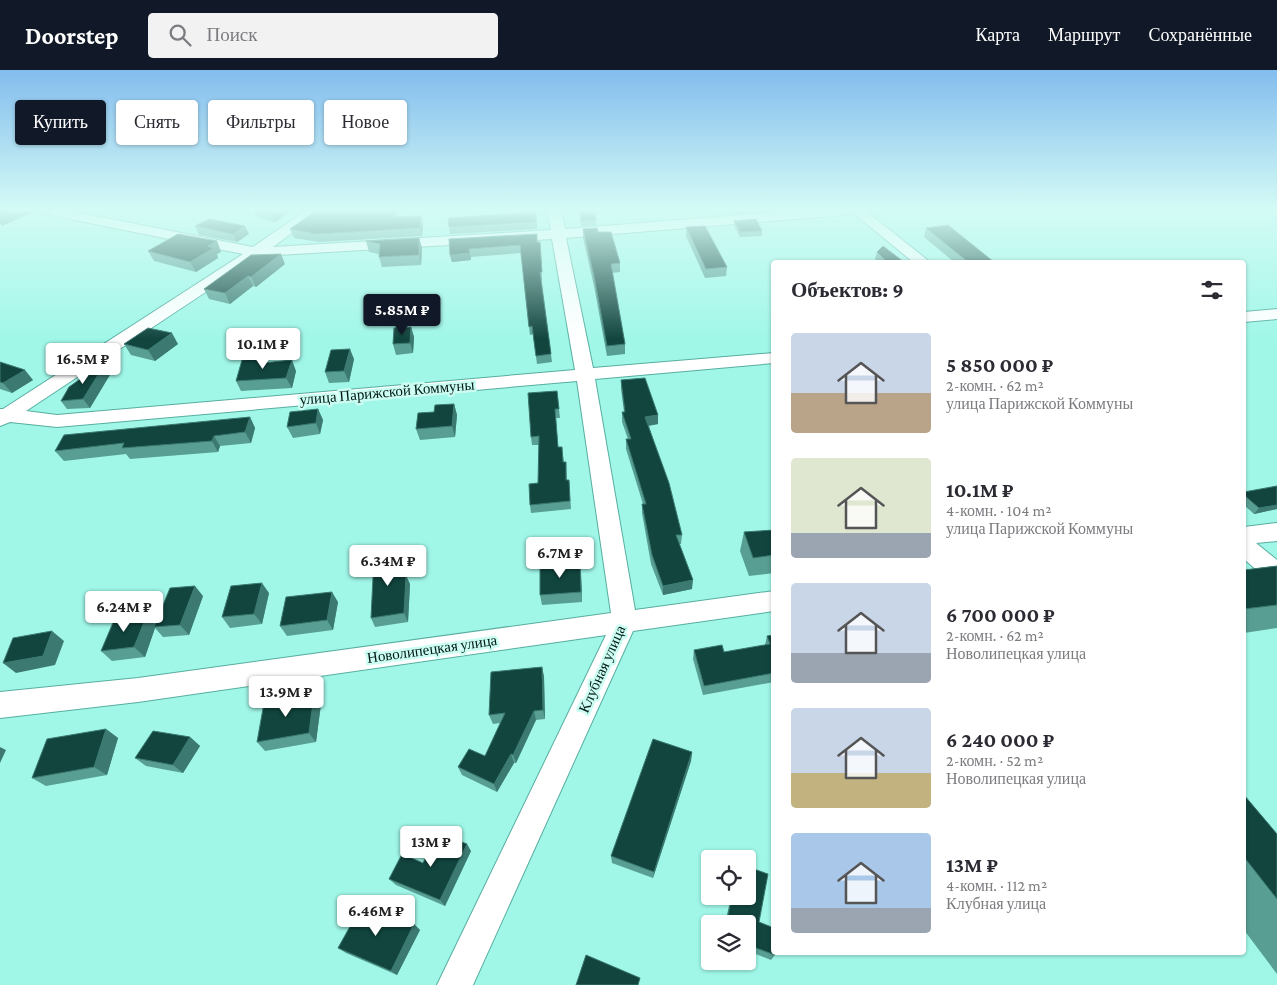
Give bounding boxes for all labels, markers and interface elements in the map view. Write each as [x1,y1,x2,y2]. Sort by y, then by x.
search box [148,13,498,58]
icon: search [166,21,194,49]
text: Doorstep [25,22,118,49]
text: Поиск [206,24,257,45]
text: Карта [975,25,1020,45]
text: Маршрут [1048,25,1120,45]
text: Сохранённые [1148,25,1252,45]
chip: Купить [15,100,106,145]
chip: Снять [116,100,198,145]
chip: Фильтры [208,100,314,145]
chip: Новое [324,100,407,145]
icon: filters [1198,276,1226,304]
text: Объектов: 9 [791,278,904,302]
pin: 5.85M ₽ [356,294,448,336]
text: 5.85M ₽ [374,301,430,318]
pin: 10.1M ₽ [217,328,309,370]
text: 10.1M ₽ [237,335,289,352]
pin: 16.5M ₽ [37,342,129,385]
text: 16.5M ₽ [57,350,109,367]
icon: home [831,353,891,413]
text: 5 850 000 ₽ [946,353,1053,377]
street label: улица Парижской Коммуны [299,376,475,408]
text: 2-комн. · 62 m² [946,377,1044,394]
text: улица Парижской Коммуны [946,395,1133,412]
icon: home [831,478,891,538]
text: 10.1M ₽ [946,478,1014,502]
text: 4-комн. · 104 m² [946,502,1051,519]
text: улица Парижской Коммуны [946,520,1133,537]
pin: 6.7M ₽ [519,536,601,579]
pin: 6.34M ₽ [342,544,434,587]
text: 6.7M ₽ [537,544,583,561]
text: 6.34M ₽ [360,552,416,569]
pin: 6.24M ₽ [78,590,170,633]
text: 6.24M ₽ [96,598,152,615]
icon: home [831,603,891,663]
text: 6 700 000 ₽ [946,603,1055,627]
street label: Клубная улица [576,623,629,715]
text: 2-комн. · 62 m² [946,627,1044,644]
street label: Новолипецкая улица [366,632,498,666]
text: Новолипецкая улица [946,645,1086,662]
pin: 13.9M ₽ [240,676,332,718]
text: 13.9M ₽ [260,683,312,700]
icon: home [831,728,891,788]
text: 6 240 000 ₽ [946,728,1054,752]
text: 2-комн. · 52 m² [946,752,1043,769]
text: Новолипецкая улица [946,770,1086,787]
pin: 13M ₽ [396,826,466,868]
text: 13M ₽ [411,833,451,850]
map controls [701,850,756,970]
button: locate [701,850,756,905]
icon: home [831,853,891,913]
text: 13M ₽ [946,853,998,877]
text: 4-комн. · 112 m² [946,877,1047,894]
pin: 6.46M ₽ [330,894,422,937]
text: Клубная улица [946,895,1046,912]
text: 6.46M ₽ [348,902,404,919]
button: layers [701,915,756,970]

